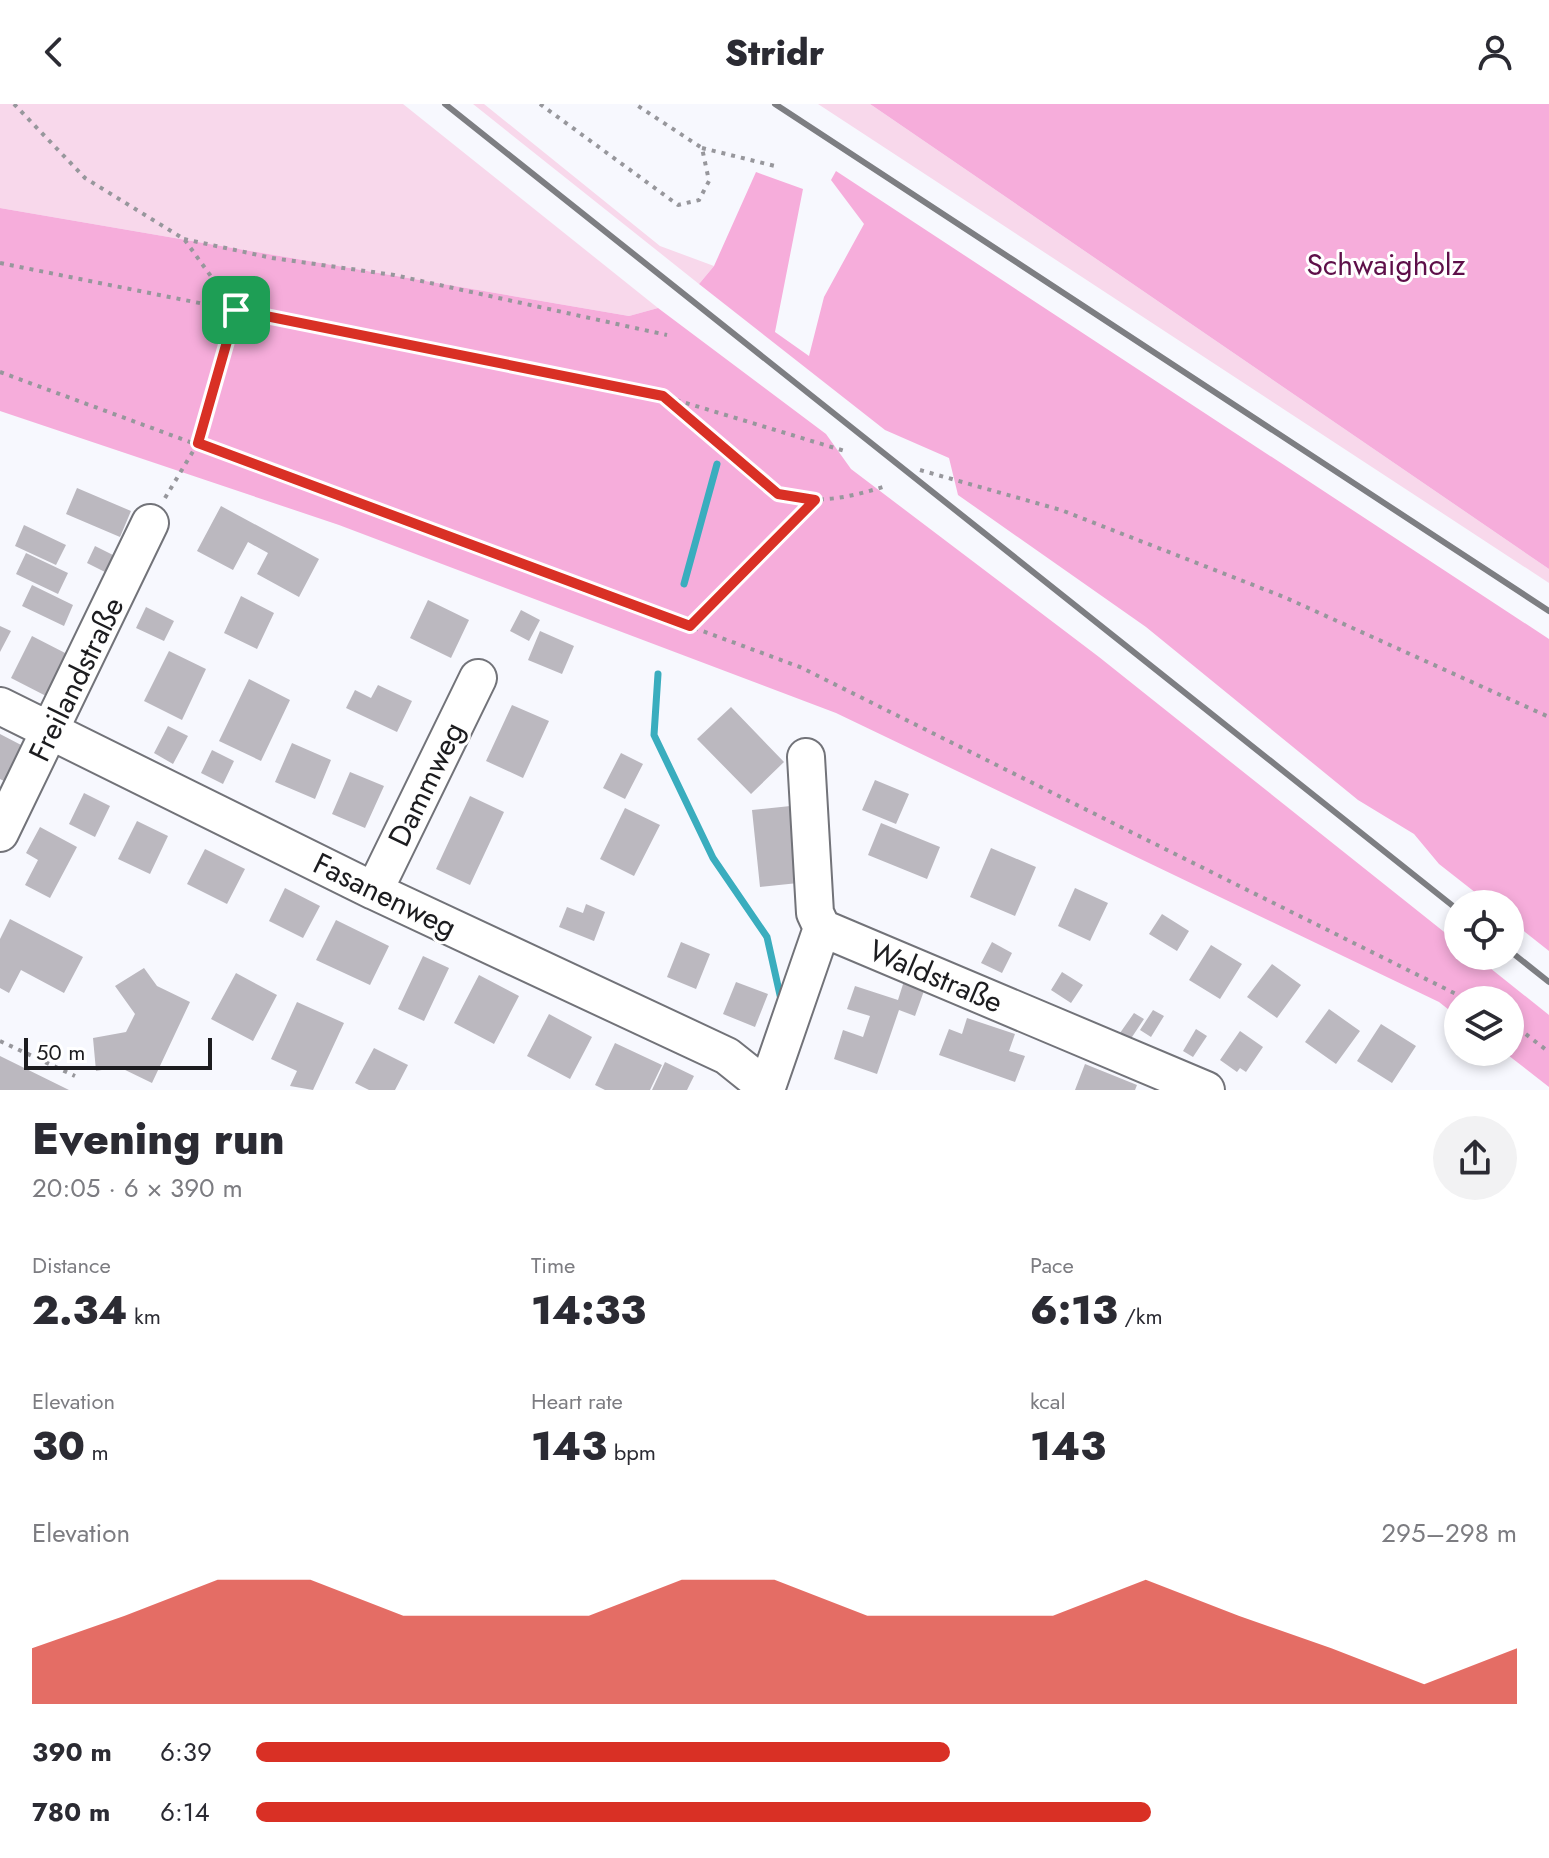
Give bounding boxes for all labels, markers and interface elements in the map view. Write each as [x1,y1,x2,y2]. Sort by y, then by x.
text: Stridr [725,26,824,78]
icon: back [32,30,76,74]
icon: person [1473,30,1517,74]
park label: Schwaigholz [1307,243,1466,286]
pin [202,276,270,344]
icon: arrive [214,288,258,332]
street label: Freilandstraße [18,590,134,768]
street label: Dammweg [377,714,475,854]
street label: Fasanenweg [306,842,464,948]
map controls [1444,890,1524,1066]
button: locate [1444,890,1524,970]
street label: Waldstraße [862,929,1010,1023]
button: layers [1444,986,1524,1066]
scale bar [24,1034,212,1070]
text: 50 m [36,1036,85,1068]
text: Evening run [32,1107,285,1171]
button: share [1433,1116,1517,1200]
text: 20:05 · 6 × 390 m [32,1169,243,1207]
text: Distance [32,1249,111,1281]
text: Time [531,1249,575,1281]
text: Pace [1030,1249,1074,1281]
text: 2.34 [32,1281,127,1339]
text: 14:33 [531,1281,646,1339]
text: 6:13 [1030,1281,1118,1339]
text: km [127,1300,161,1332]
text: /km [1118,1300,1163,1332]
text: Elevation [32,1385,115,1417]
text: Heart rate [531,1385,623,1417]
text: kcal [1030,1385,1066,1417]
text: 30 [32,1417,85,1475]
text: 143 [531,1417,607,1475]
text: 143 [1030,1417,1106,1475]
text: m [85,1436,109,1468]
text: bpm [607,1436,656,1468]
text: Elevation [32,1514,130,1552]
text: 295–298 m [1381,1514,1517,1552]
text: 390 m [32,1733,112,1771]
text: 6:39 [160,1733,212,1771]
text: 780 m [32,1793,110,1831]
text: 6:14 [160,1793,210,1831]

